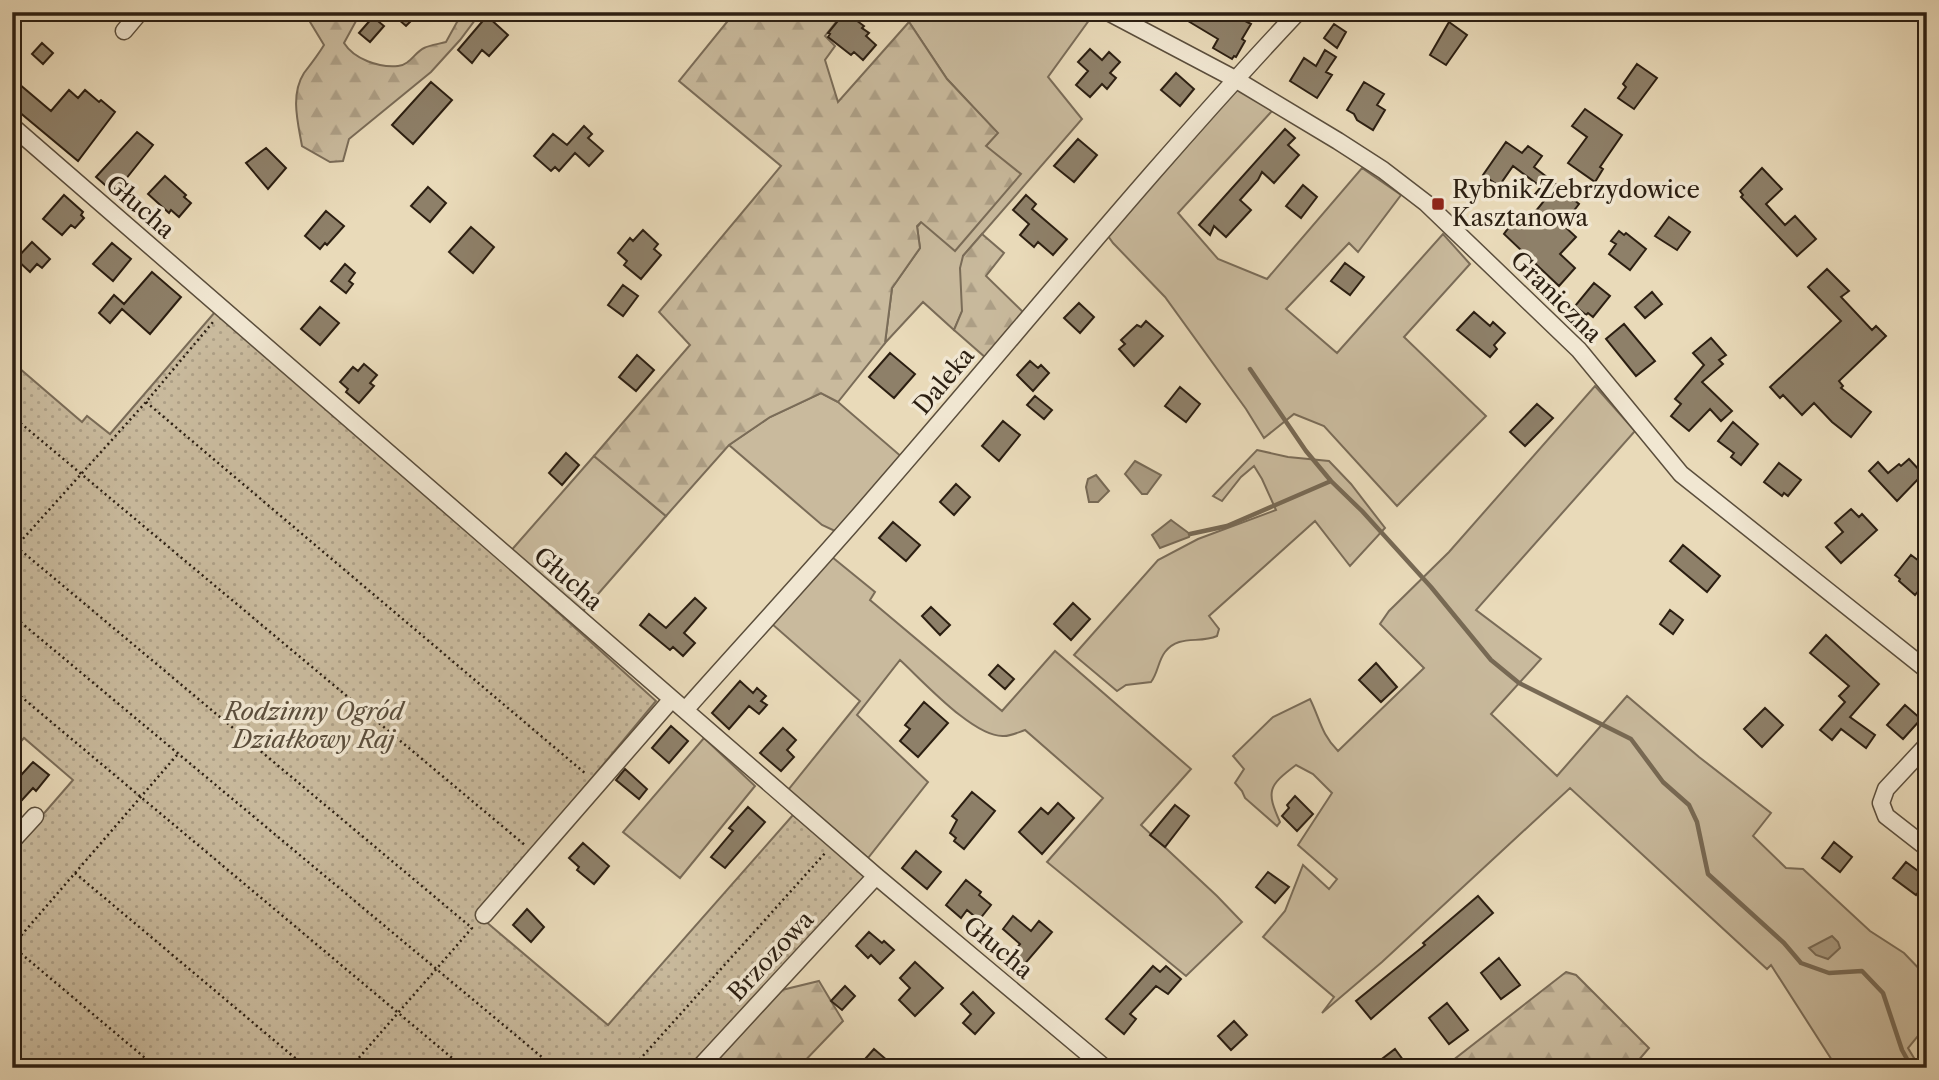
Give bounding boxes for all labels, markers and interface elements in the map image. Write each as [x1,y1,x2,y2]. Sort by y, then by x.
street label: Głucha [100,169,181,245]
place label: Rybnik Zebrzydowice Kasztanowa [1452,175,1700,232]
marker: Rybnik Zebrzydowice Kasztanowa [1430,196,1446,212]
street label: Graniczna [1505,245,1608,348]
street label: Daleka [907,341,980,420]
street label: Głucha [528,541,609,617]
park label: Rodzinny Ogród Działkowy Raj [222,697,406,754]
street label: Brzozowa [722,905,820,1007]
street label: Głucha [958,910,1039,985]

